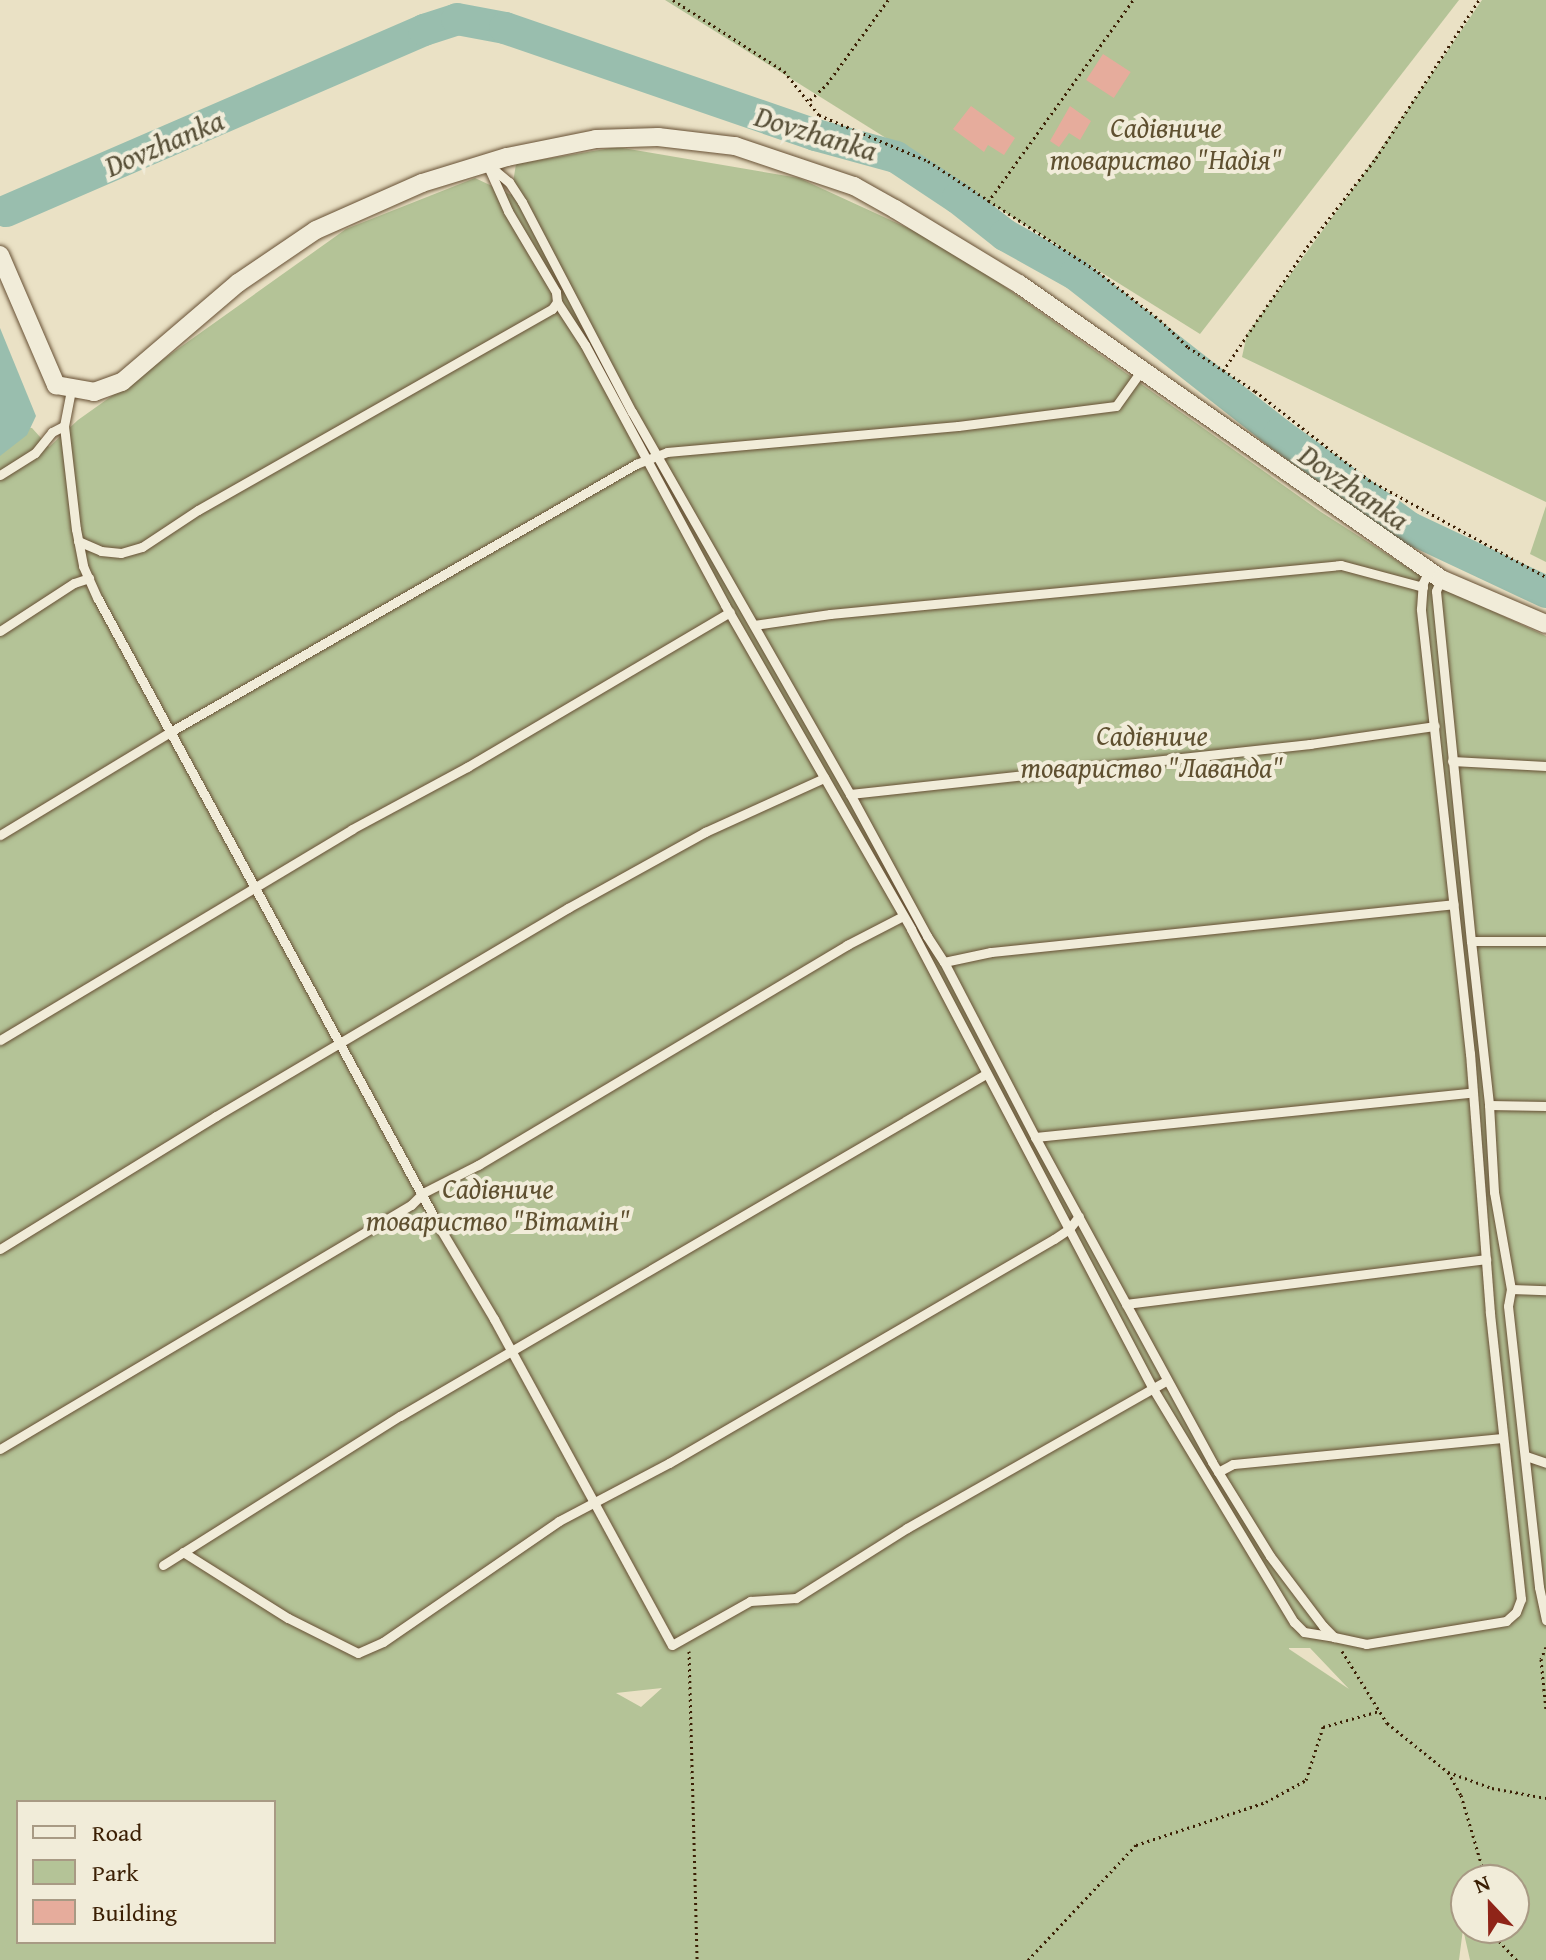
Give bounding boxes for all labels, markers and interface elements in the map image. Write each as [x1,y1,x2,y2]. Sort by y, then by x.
water label: Dovzhanka [751,97,881,169]
water label: Dovzhanka [99,102,229,184]
park label: Садівниче товариство "Надія" [1050,110,1282,176]
water label: Dovzhanka [1292,436,1416,538]
park label: Садівниче товариство "Лаванда" [1021,718,1283,784]
park label: Садівниче товариство "Вітамін" [366,1171,630,1237]
legend [16,1800,276,1944]
text: Road [92,1815,142,1850]
text: Park [92,1855,138,1890]
north arrow [1450,1864,1530,1944]
text: N [1469,1866,1495,1901]
text: Building [92,1895,177,1930]

